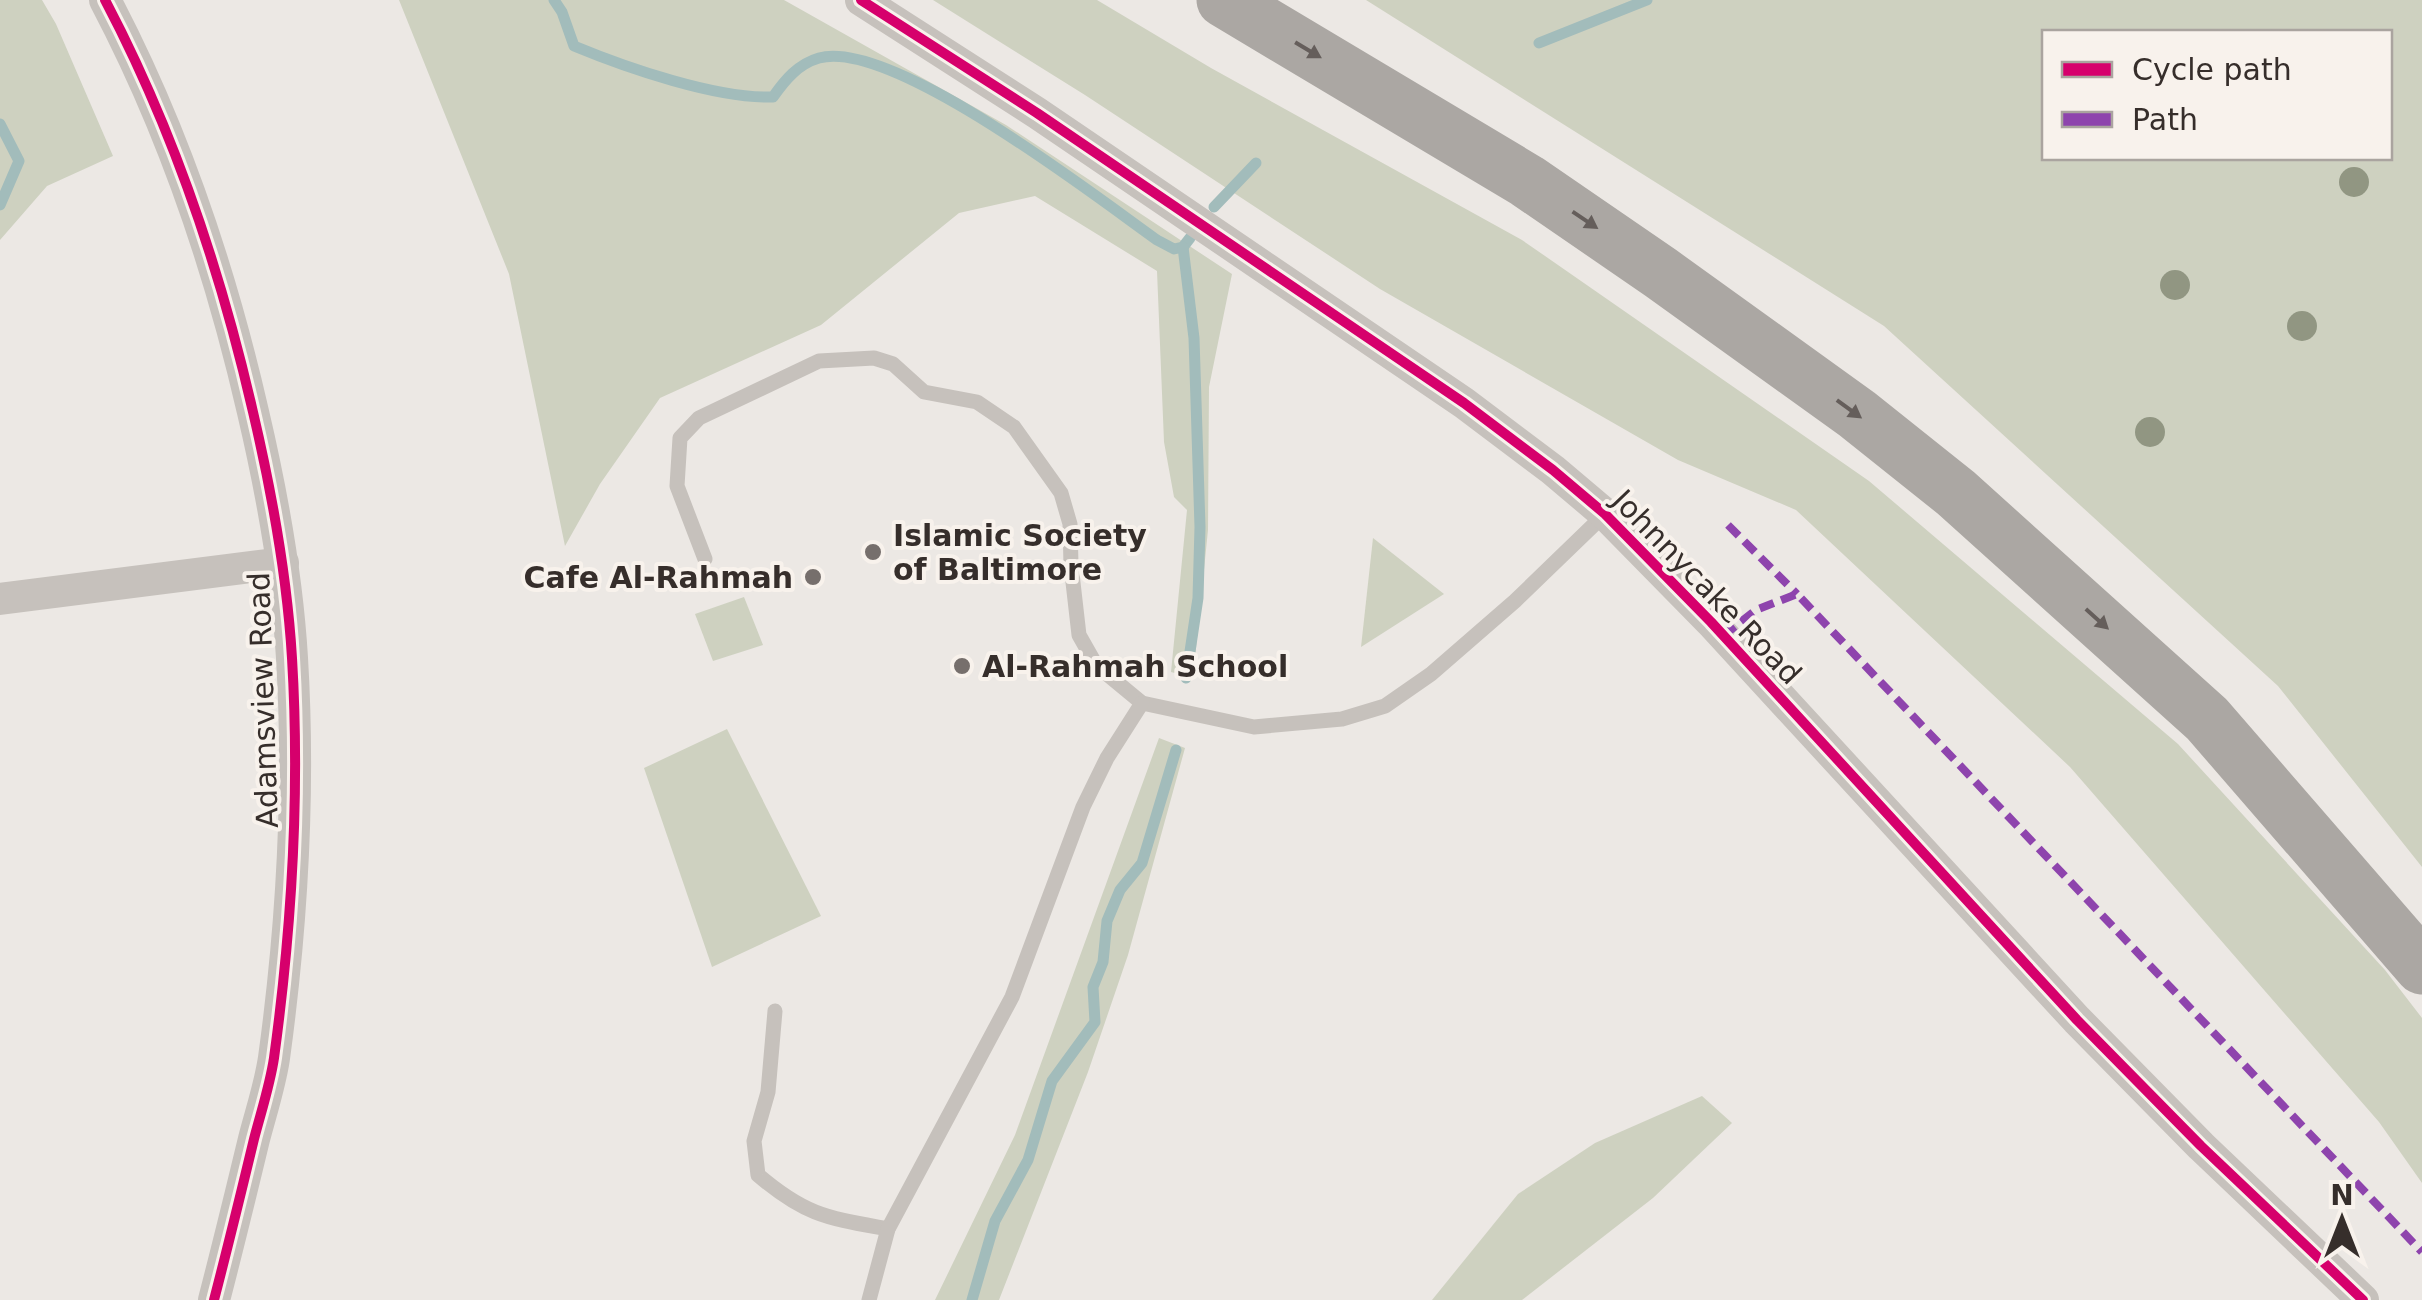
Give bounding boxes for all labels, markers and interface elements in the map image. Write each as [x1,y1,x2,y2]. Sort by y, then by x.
legend [2042,30,2392,160]
one-way arrow [1294,41,1322,58]
text: Cycle path [2132,52,2292,87]
text: Path [2132,102,2198,137]
one-way arrow [1571,210,1598,229]
one-way arrow [1836,398,1862,418]
street label: Johnnycake Road [1604,481,1809,691]
place label: Islamic Society of Baltimore [893,518,1147,587]
marker: Islamic Society of Baltimore [862,541,884,563]
place label: Cafe Al-Rahmah [523,560,793,595]
marker: Cafe Al-Rahmah [802,566,824,588]
street label: Adamsview Road [241,571,285,829]
one-way arrow [2084,607,2109,629]
place label: Al-Rahmah School [982,649,1288,684]
marker: Al-Rahmah School [951,655,973,677]
north arrow [2292,1170,2392,1270]
text: N [2330,1179,2354,1212]

